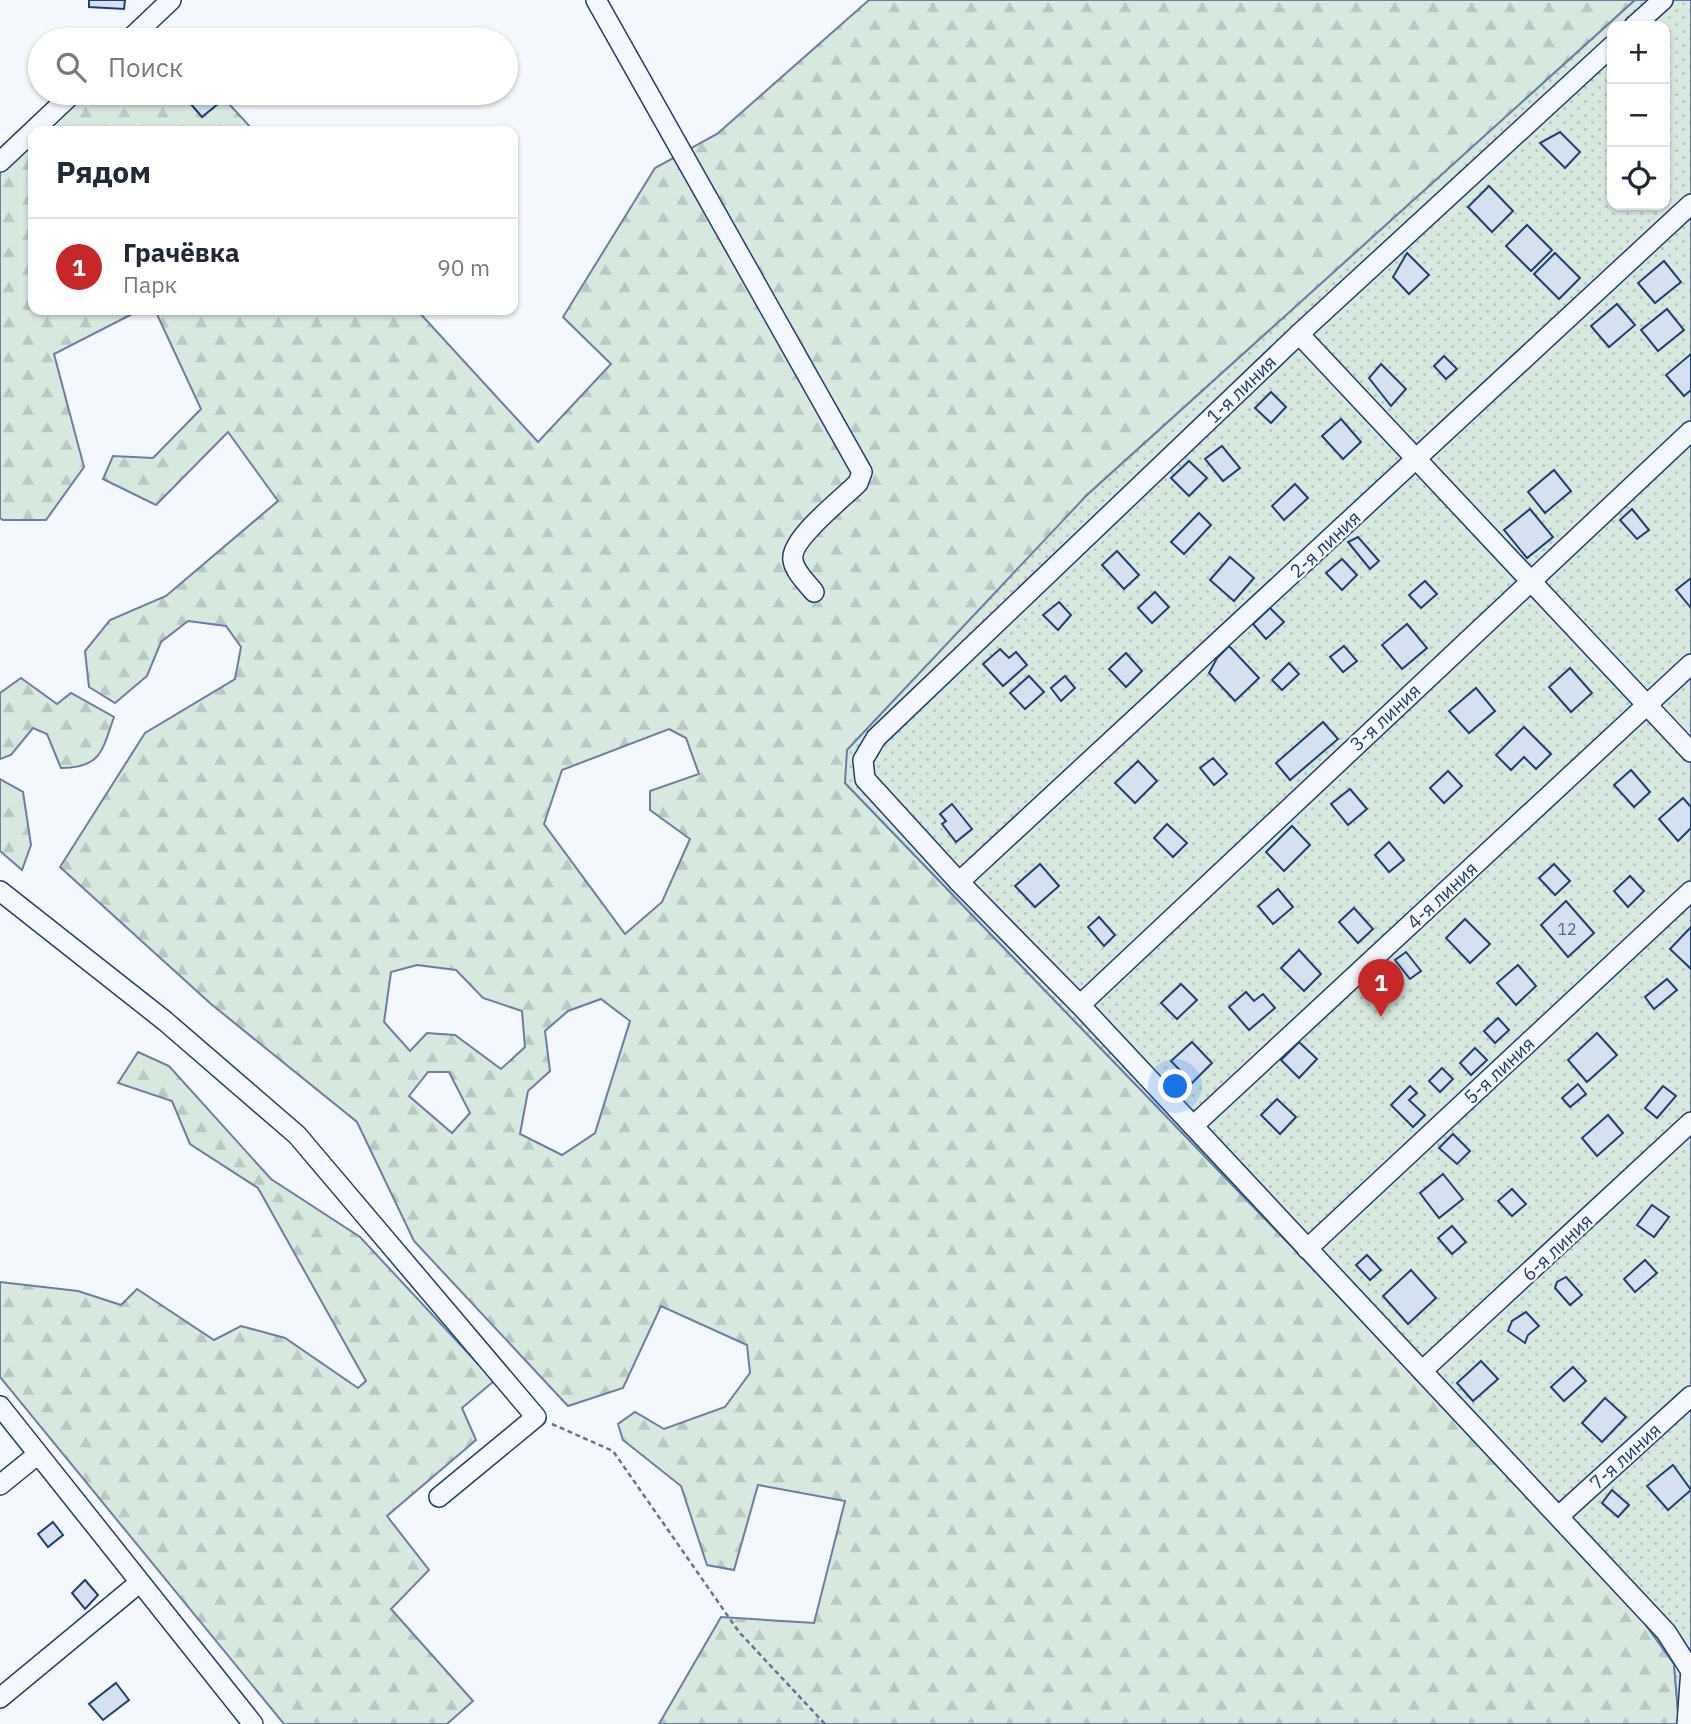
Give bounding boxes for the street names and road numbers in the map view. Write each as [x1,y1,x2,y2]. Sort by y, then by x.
street label: 1-я линия [1201,350,1281,428]
street label: 2-я линия [1285,505,1365,583]
street label: 3-я линия [1345,678,1425,756]
street label: 4-я линия [1402,856,1482,934]
street label: 5-я линия [1459,1031,1539,1109]
street label: 6-я линия [1517,1208,1597,1286]
street label: 7-я линия [1584,1418,1666,1494]

